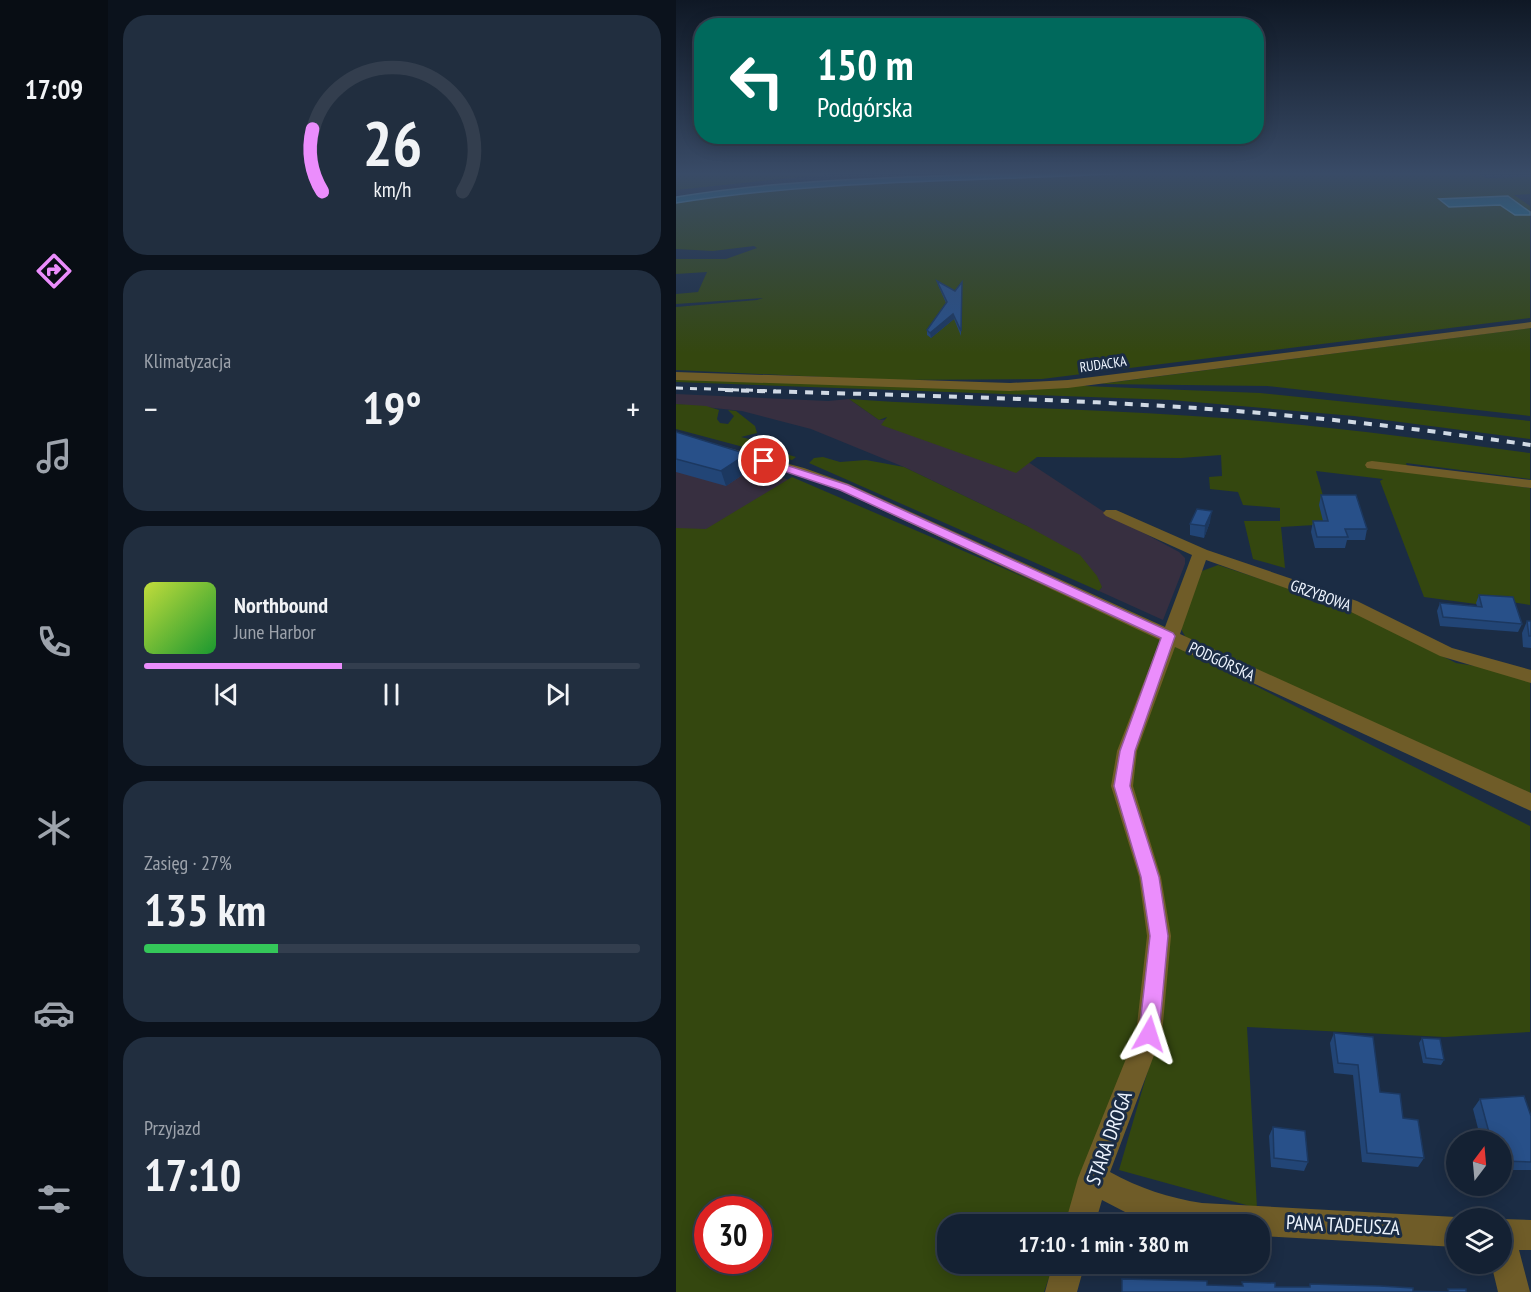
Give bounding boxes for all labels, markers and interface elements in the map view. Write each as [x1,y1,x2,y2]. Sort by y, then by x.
text: 150 m [817,37,914,92]
icon: left [718,42,796,120]
text: 17:09 [25,72,83,106]
text: Podgórska [817,90,913,124]
text: 26 [362,102,422,183]
text: km/h [373,176,411,204]
icon: directions [33,250,75,292]
text: Klimatyzacja [144,348,231,374]
street label: RUDACKA [1078,352,1128,376]
text: 19° [362,378,422,436]
text: − [144,387,158,430]
text: + [626,387,640,430]
icon: music [33,435,75,477]
pin [738,435,789,486]
icon: arrive [747,444,780,477]
street label: GRZYBOWA [1288,575,1354,615]
text: Northbound [234,591,328,619]
text: June Harbor [234,619,316,645]
icon: phone [33,621,75,663]
street label: PODGÓRSKA [1186,637,1259,685]
icon: previous [210,678,243,711]
icon: pause [375,678,408,711]
icon: next [541,678,574,711]
icon: climate [33,807,75,849]
text: Zasięg · 27% [144,850,232,876]
text: 135 km [144,880,266,938]
icon: car [33,992,75,1034]
position arrow [1117,1002,1181,1066]
street label: STARA DROGA [1080,1087,1138,1188]
text: Przyjazd [144,1115,201,1141]
north arrow [1446,1130,1512,1196]
map controls [1446,1130,1512,1274]
text: 17:10 [144,1145,241,1203]
icon: filters [33,1178,75,1220]
speed limit sign: 30 [694,1196,772,1274]
button: layers [1446,1208,1512,1274]
street label: PANA TADEUSZA [1285,1209,1401,1241]
text: 17:10 · 1 min · 380 m [1018,1230,1189,1258]

